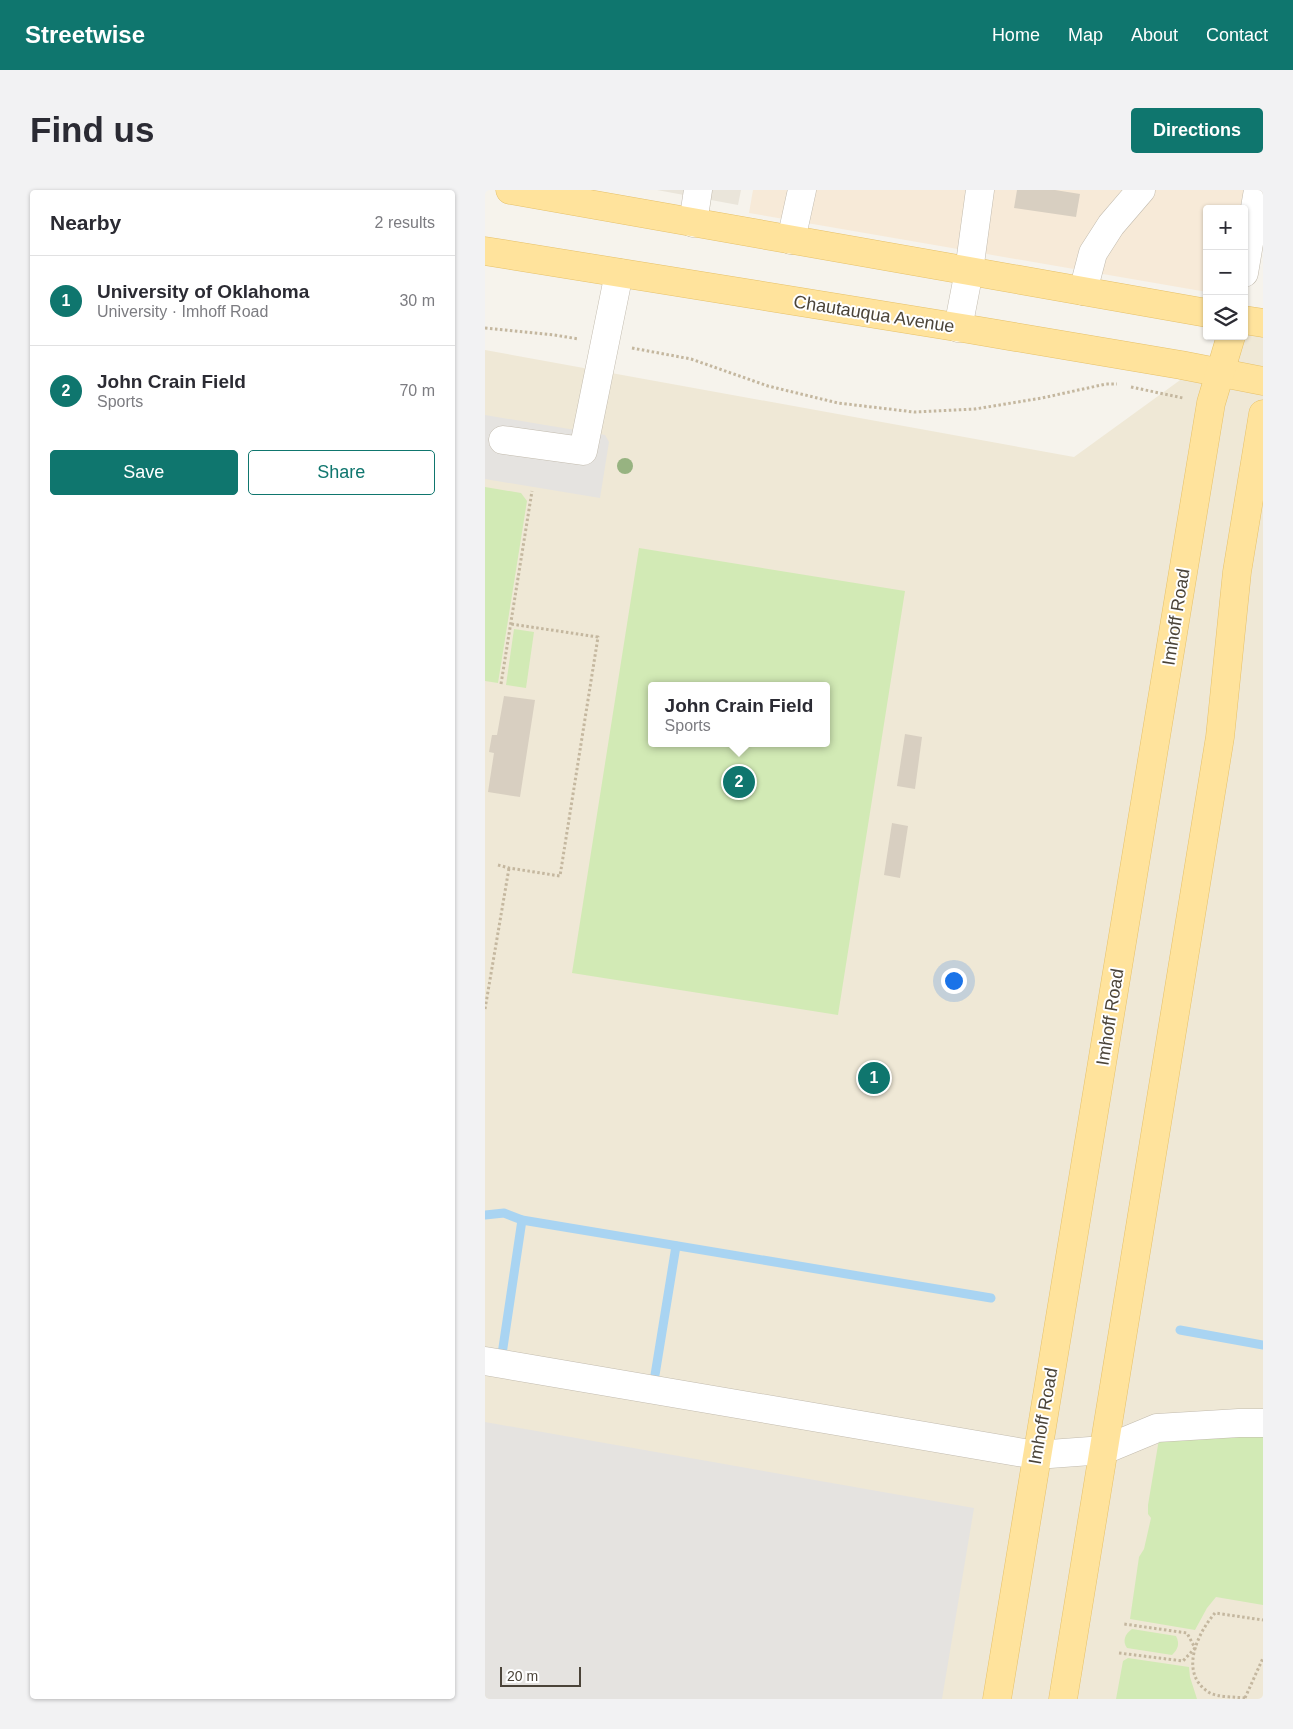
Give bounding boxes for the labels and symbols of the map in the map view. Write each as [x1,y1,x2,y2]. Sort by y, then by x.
street label: Chautauqua Avenue [792,291,956,337]
street label: Imhoff Road [1158,567,1194,667]
pin: 2 [723,763,755,801]
street label: Imhoff Road [1092,967,1128,1067]
your location [941,968,967,994]
pin: 1 [858,1059,890,1097]
street label: Imhoff Road [1025,1366,1061,1466]
scale bar [500,1664,581,1687]

